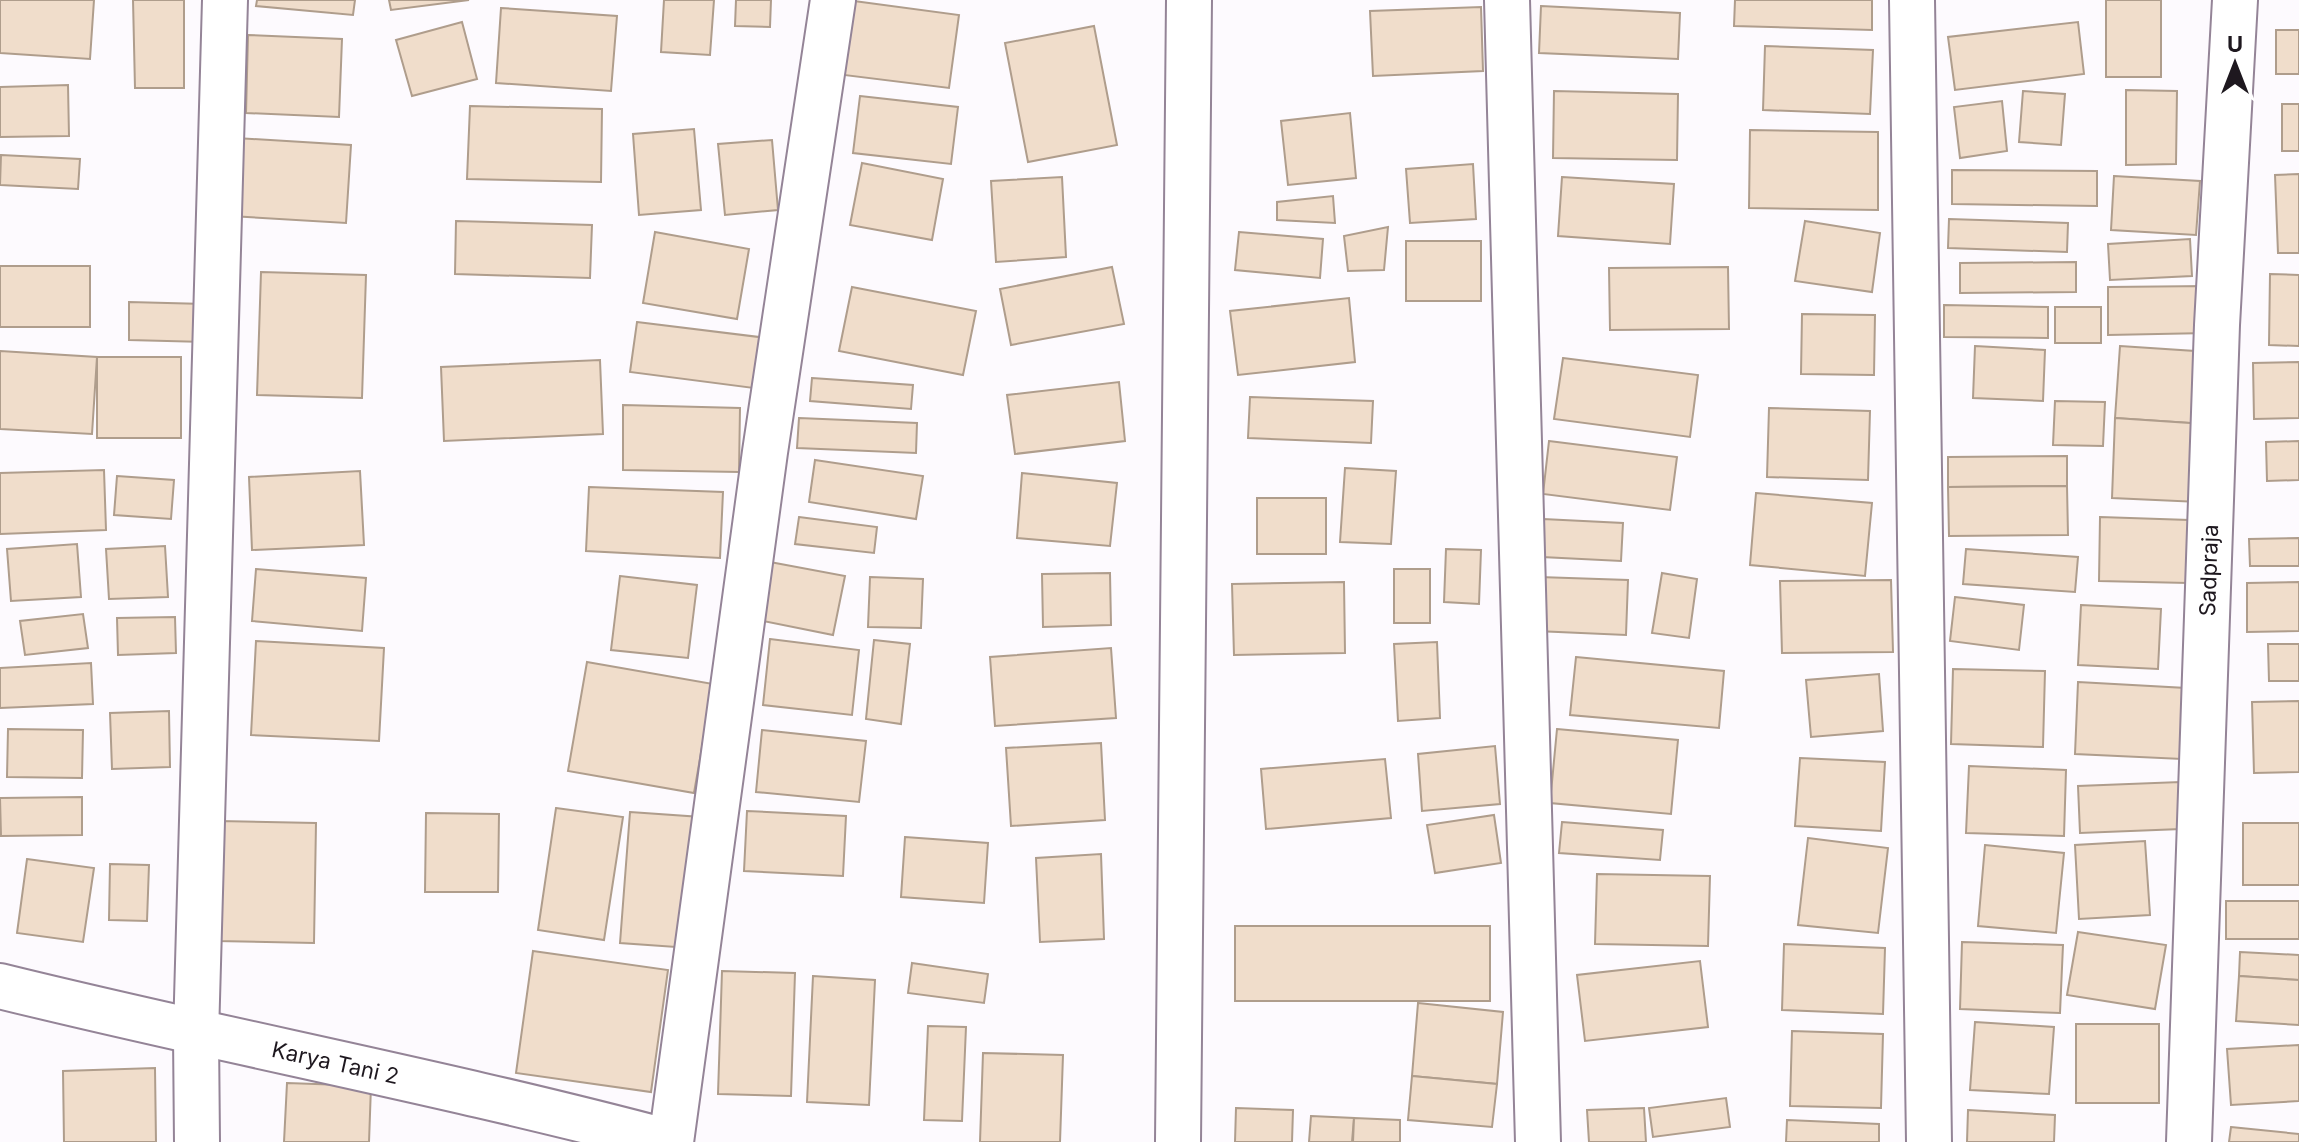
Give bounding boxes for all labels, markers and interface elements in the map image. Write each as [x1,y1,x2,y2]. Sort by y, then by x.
north arrow [2195,24,2275,104]
text: U [2227,31,2243,57]
street label: Sadpraja [2194,524,2223,617]
street label: Karya Tani 2 [269,1036,401,1089]

